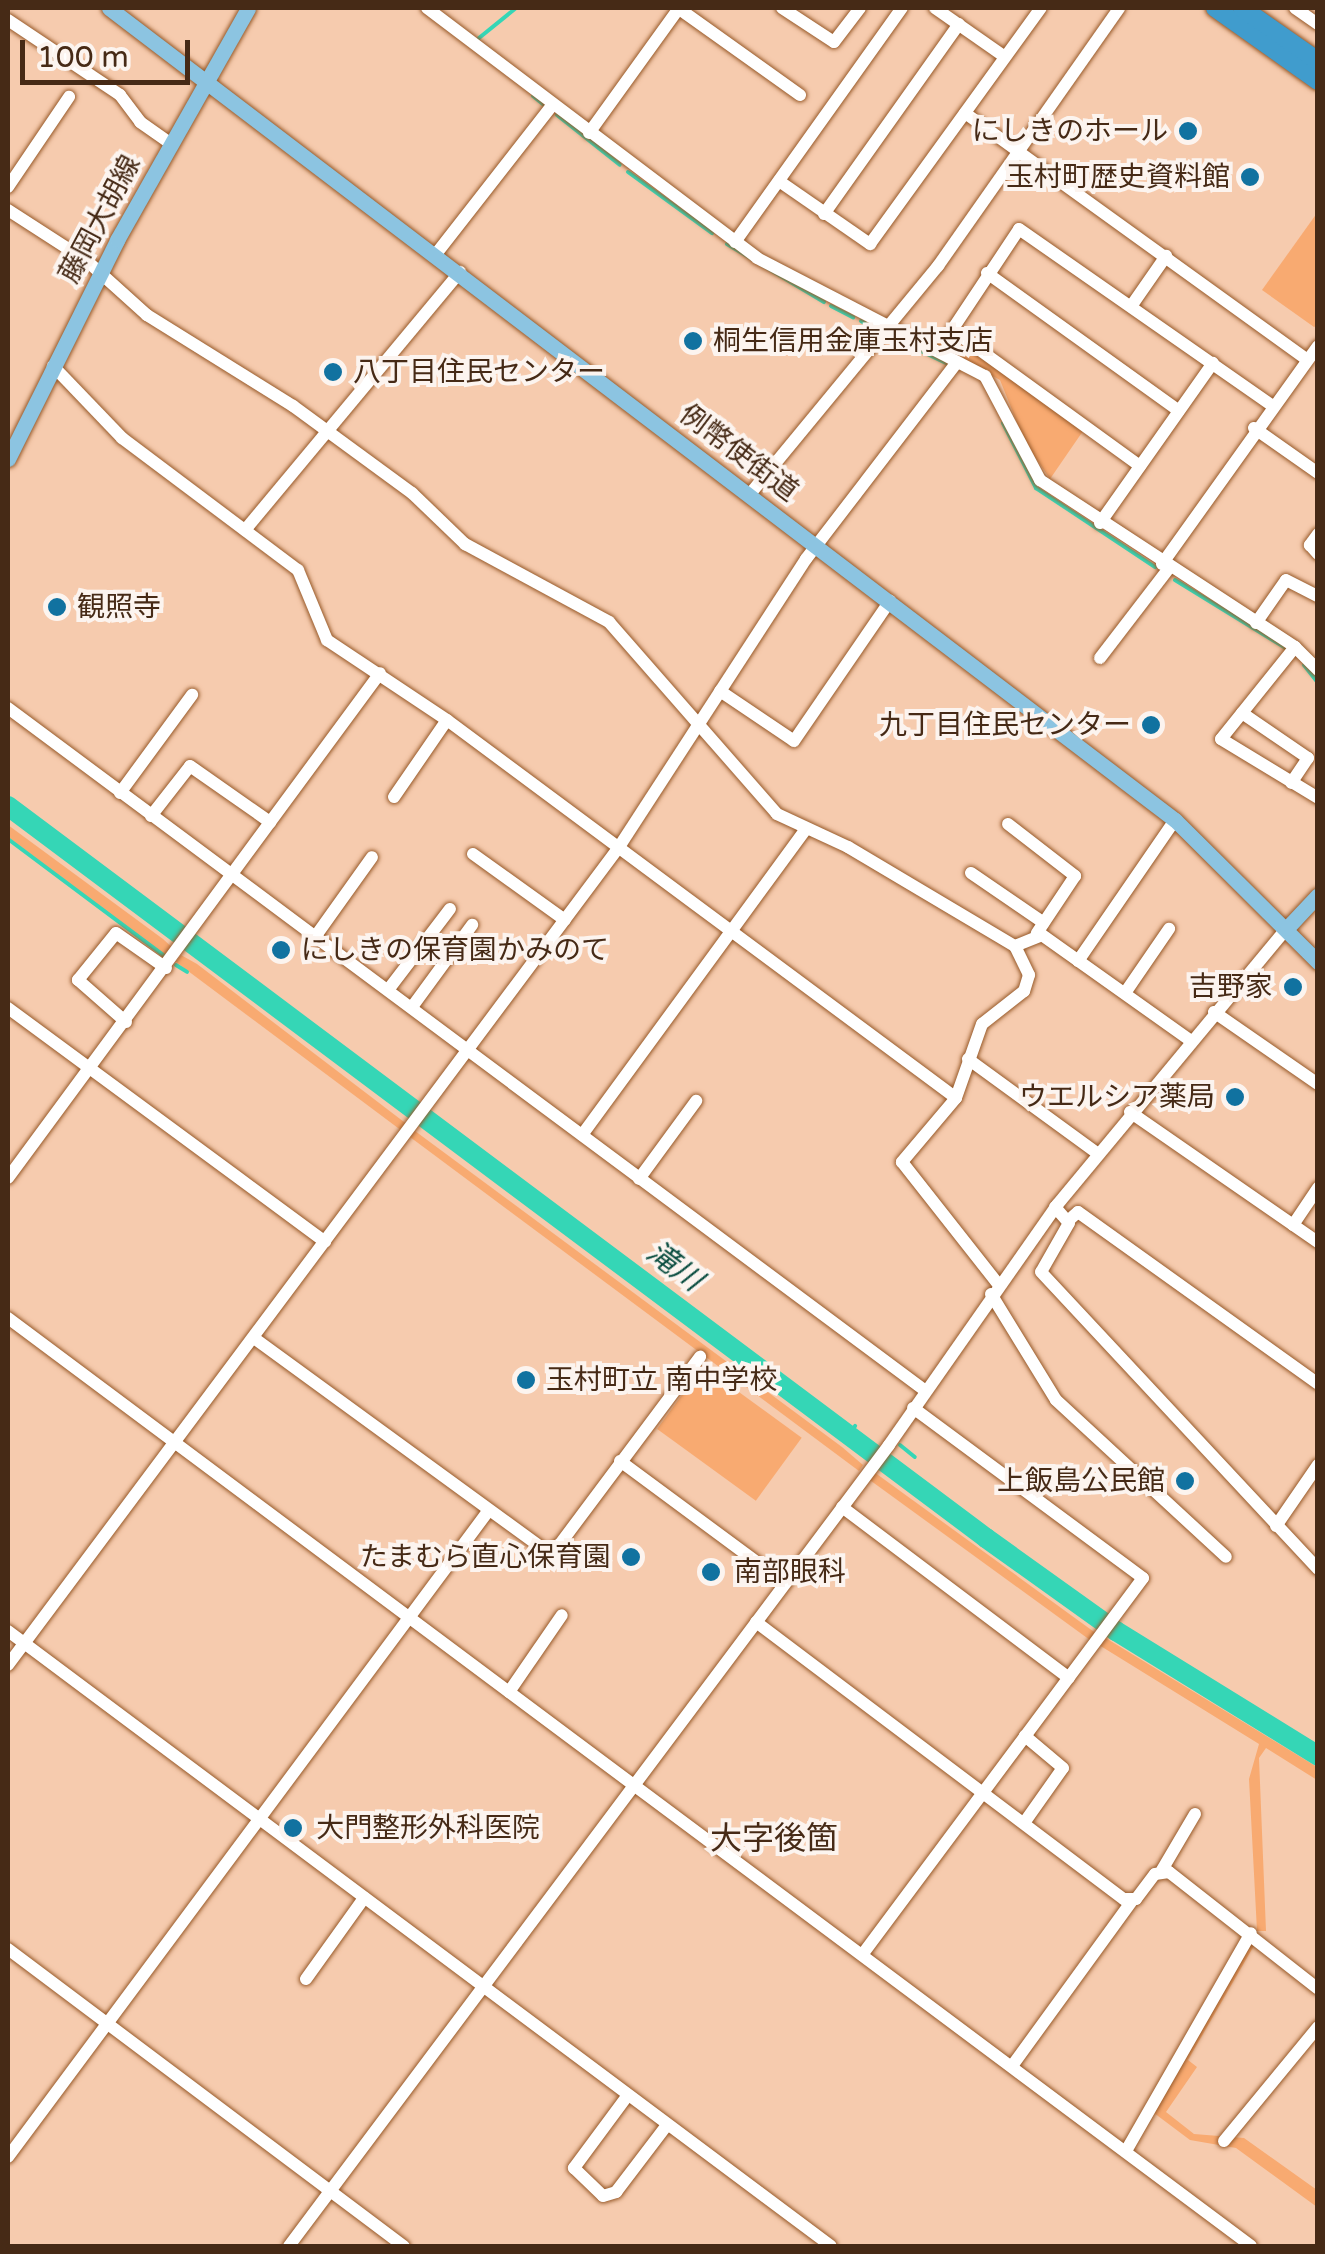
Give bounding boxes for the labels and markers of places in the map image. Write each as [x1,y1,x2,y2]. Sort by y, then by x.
place label: にしきのホール [972,114,1168,148]
marker: にしきのホール [1177,120,1199,142]
place label: 玉村町歴史資料館 [1006,160,1230,194]
marker: 玉村町歴史資料館 [1239,166,1261,188]
place label: 桐生信用金庫玉村支店 [713,324,993,358]
marker: 桐生信用金庫玉村支店 [682,330,704,352]
place label: 八丁目住民センター [353,355,605,389]
marker: 八丁目住民センター [322,361,344,383]
place label: 観照寺 [77,590,161,624]
marker: 観照寺 [46,596,68,618]
place label: 九丁目住民センター [879,708,1131,742]
marker: 九丁目住民センター [1140,714,1162,736]
place label: にしきの保育園かみのて [301,933,609,967]
marker: にしきの保育園かみのて [270,939,292,961]
place label: 吉野家 [1189,970,1273,1004]
marker: 吉野家 [1282,976,1304,998]
place label: ウエルシア薬局 [1019,1080,1215,1114]
marker: ウエルシア薬局 [1224,1086,1246,1108]
place label: 玉村町立 南中学校 [546,1363,777,1397]
marker: 玉村町立 南中学校 [515,1369,537,1391]
place label: 上飯島公民館 [997,1464,1165,1498]
marker: 上飯島公民館 [1174,1470,1196,1492]
place label: たまむら直心保育園 [359,1540,611,1574]
marker: たまむら直心保育園 [620,1546,642,1568]
place label: 南部眼科 [734,1555,846,1589]
marker: 南部眼科 [698,1559,724,1585]
place label: 大門整形外科医院 [316,1811,540,1845]
marker: 大門整形外科医院 [280,1815,306,1841]

